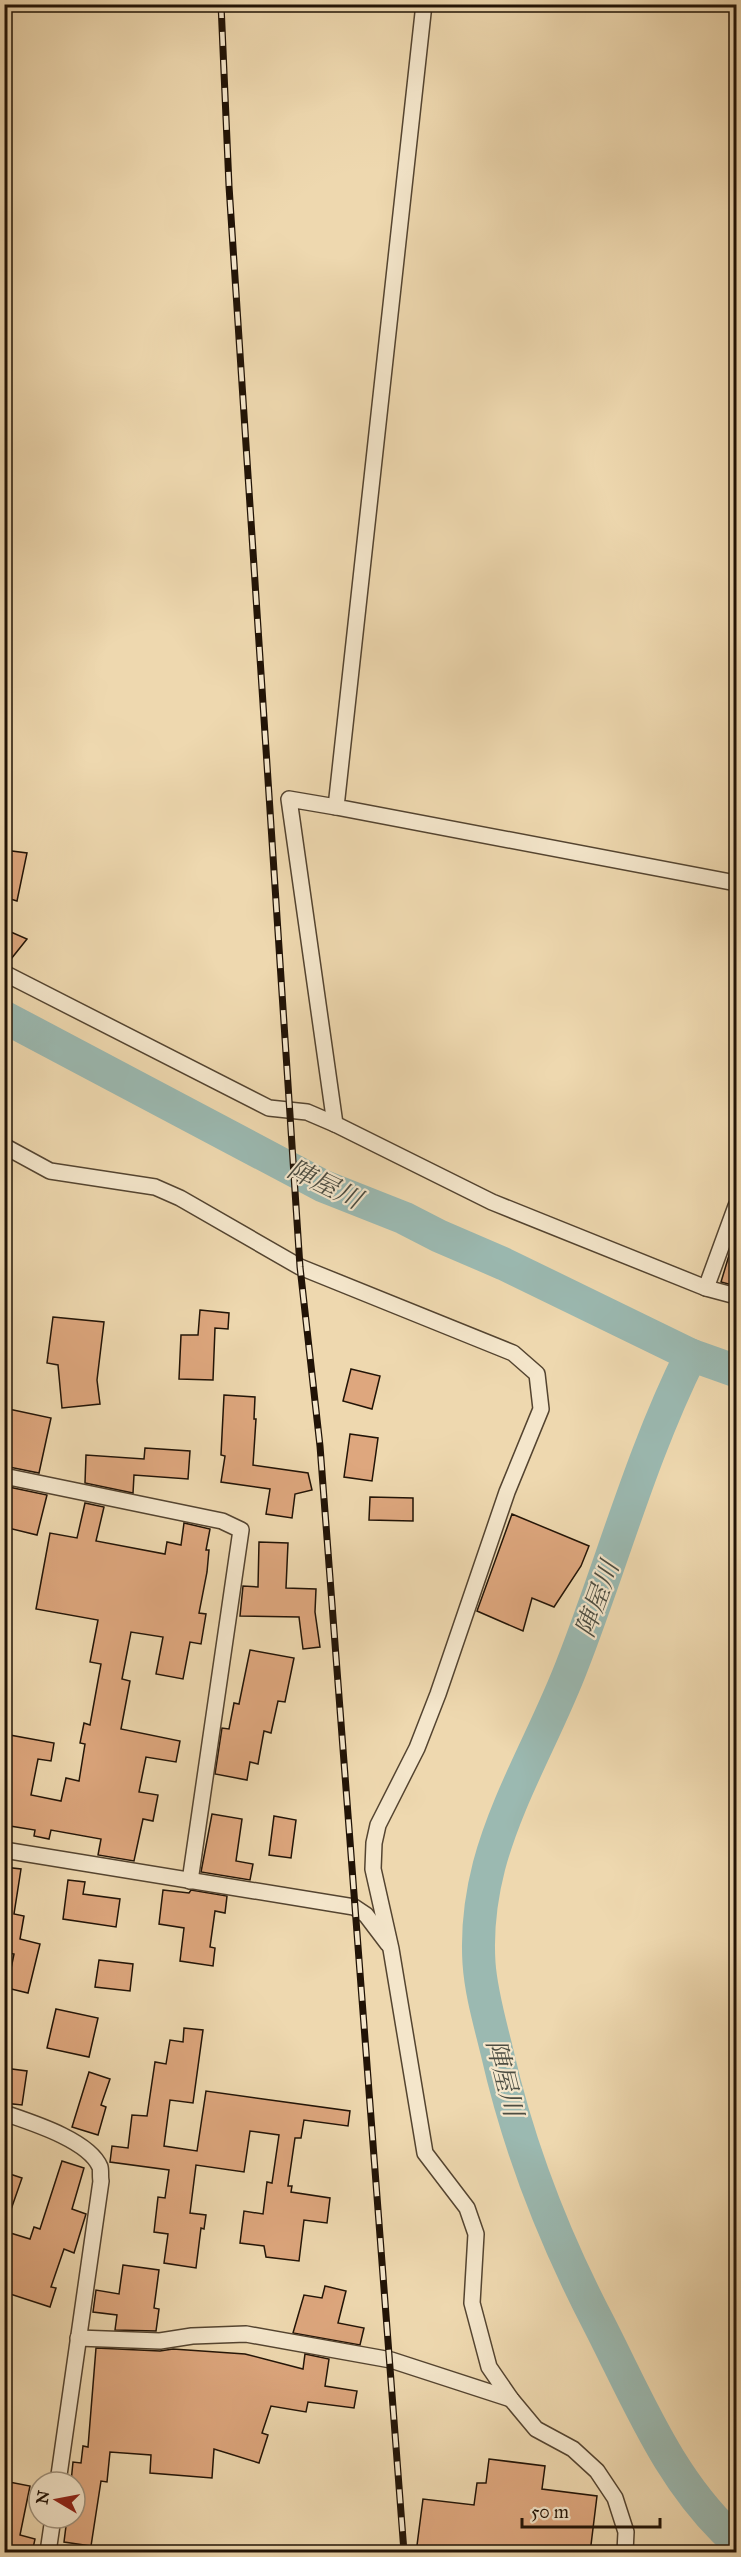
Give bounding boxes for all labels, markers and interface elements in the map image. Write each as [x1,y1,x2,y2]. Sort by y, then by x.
water label: 陣屋川 [283,1153,370,1217]
water label: 陣屋川 [569,1554,626,1641]
water label: 陣屋川 [480,2036,531,2123]
north arrow [27,2470,87,2530]
text: N [32,2489,53,2506]
scale bar [522,2491,660,2529]
text: 50 m [531,2501,569,2523]

